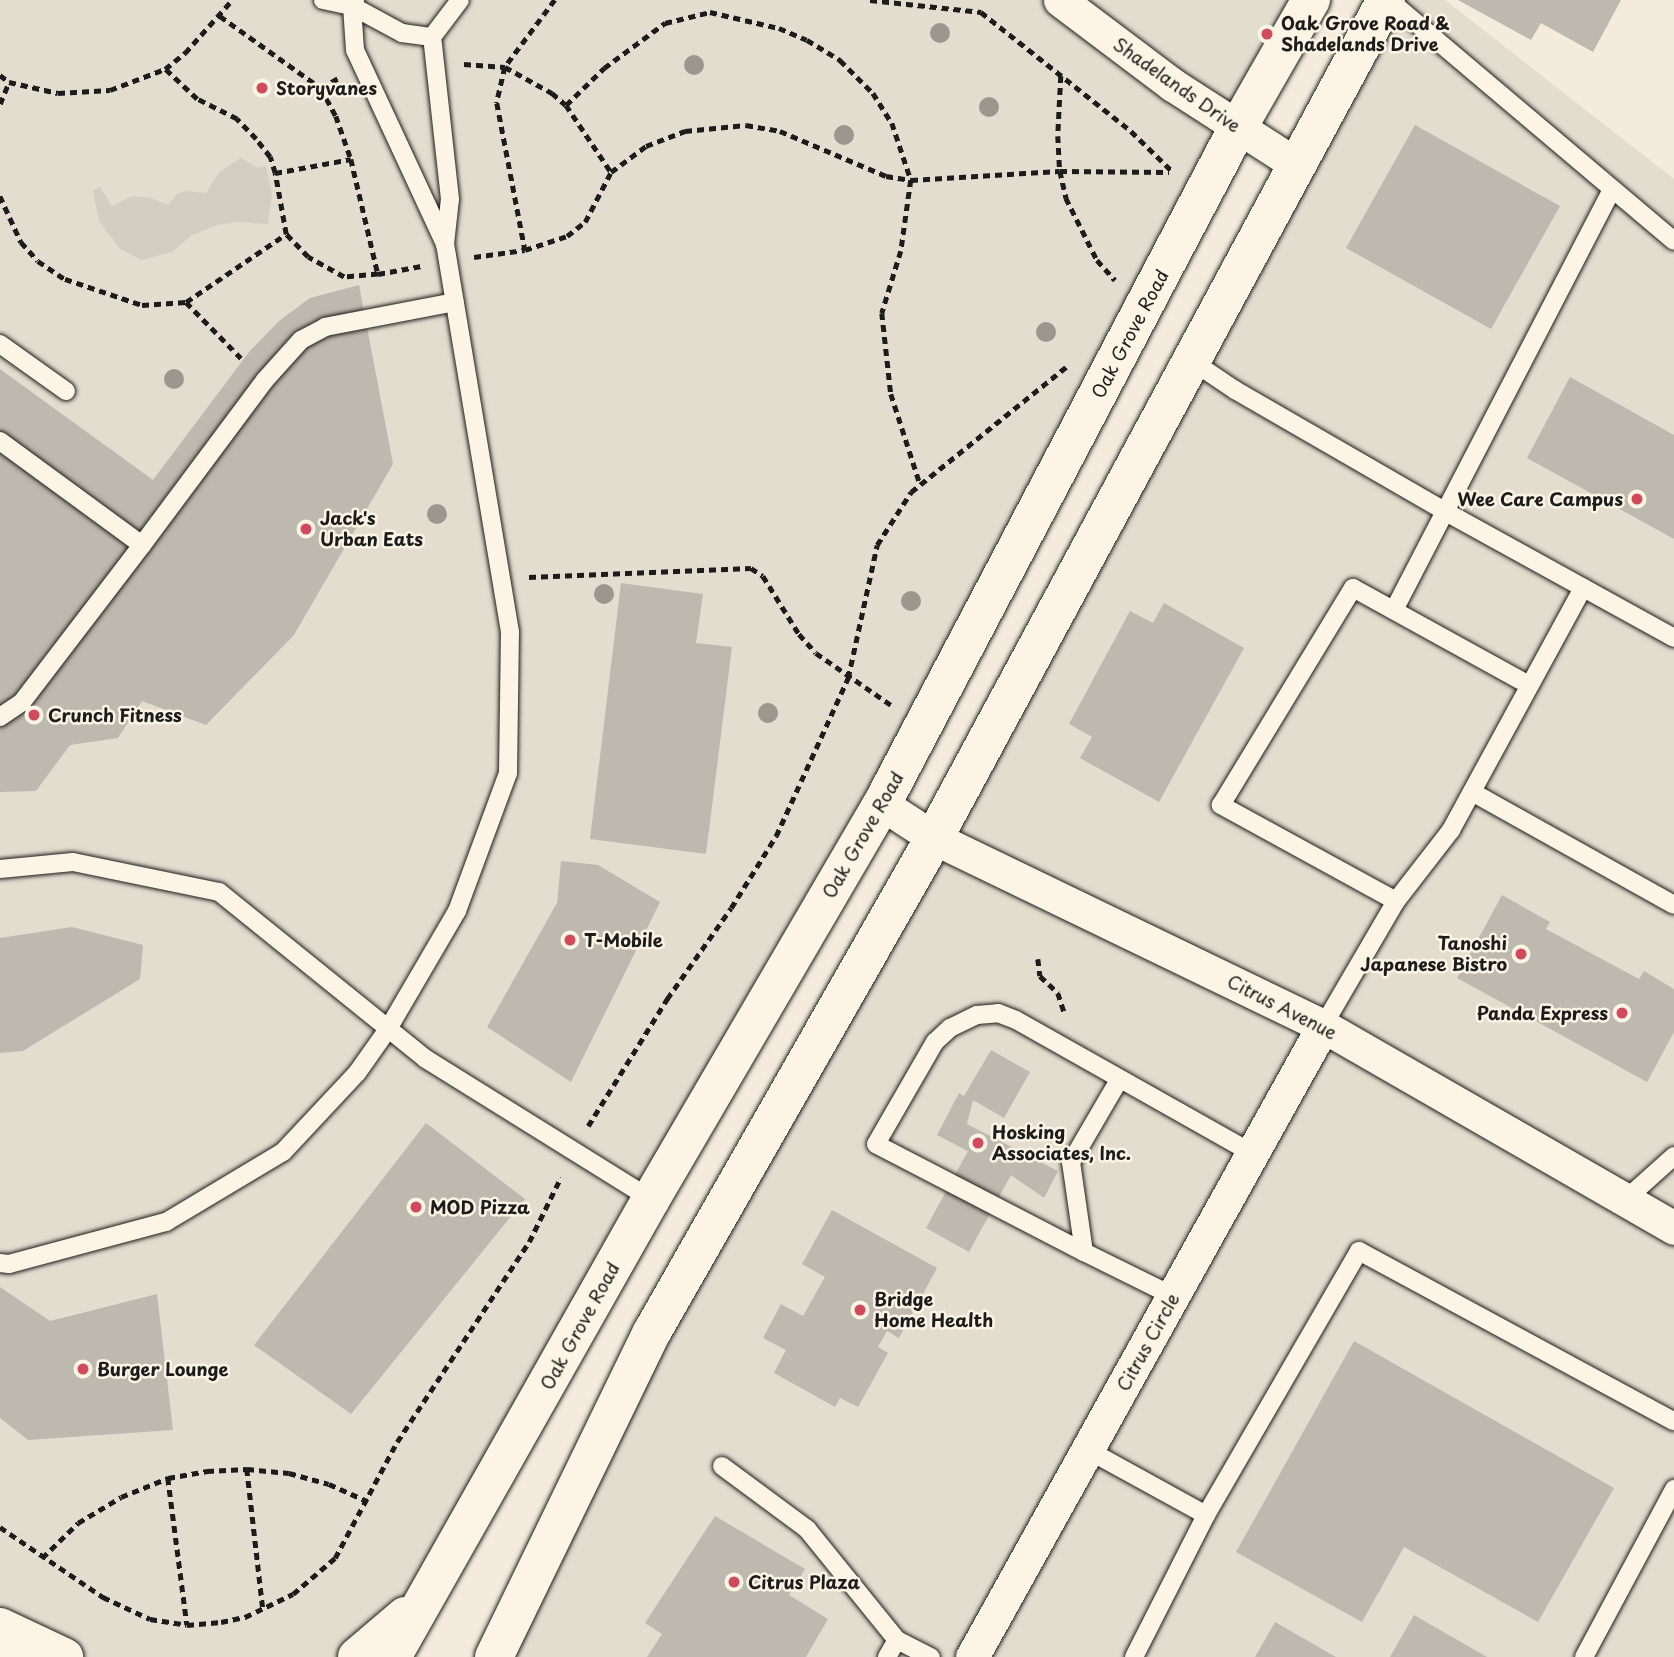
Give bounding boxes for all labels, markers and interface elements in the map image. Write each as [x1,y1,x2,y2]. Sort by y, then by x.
place label: Oak Grove Road & Shadelands Drive [1281,13,1452,56]
marker: Oak Grove Road & Shadelands Drive [1259,26,1275,42]
street label: Shadelands Drive [1109,33,1245,137]
place label: Storyvanes [276,77,377,99]
marker: Storyvanes [254,80,270,96]
street label: Oak Grove Road [1087,265,1173,403]
place label: Wee Care Campus [1456,488,1623,510]
marker: Wee Care Campus [1629,491,1645,507]
place label: Jack's Urban Eats [320,508,423,550]
marker: Jack's Urban Eats [298,521,314,537]
place label: Crunch Fitness [48,704,182,726]
marker: Crunch Fitness [26,707,42,723]
street label: Oak Grove Road [818,767,908,903]
place label: T-Mobile [584,929,663,951]
marker: T-Mobile [562,932,578,948]
place label: Tanoshi Japanese Bistro [1359,933,1507,976]
marker: Tanoshi Japanese Bistro [1513,946,1529,962]
street label: Citrus Avenue [1224,970,1340,1044]
place label: Panda Express [1477,1002,1608,1024]
marker: Panda Express [1614,1005,1630,1021]
place label: Hosking Associates, Inc. [992,1122,1131,1164]
marker: Hosking Associates, Inc. [970,1135,986,1151]
place label: MOD Pizza [430,1196,530,1218]
marker: MOD Pizza [408,1199,424,1215]
street label: Oak Grove Road [536,1258,624,1394]
place label: Bridge Home Health [874,1289,994,1332]
street label: Citrus Circle [1112,1289,1184,1395]
marker: Bridge Home Health [852,1302,868,1318]
place label: Burger Lounge [97,1358,229,1380]
marker: Burger Lounge [75,1361,91,1377]
place label: Citrus Plaza [748,1571,860,1593]
marker: Citrus Plaza [726,1574,742,1590]

